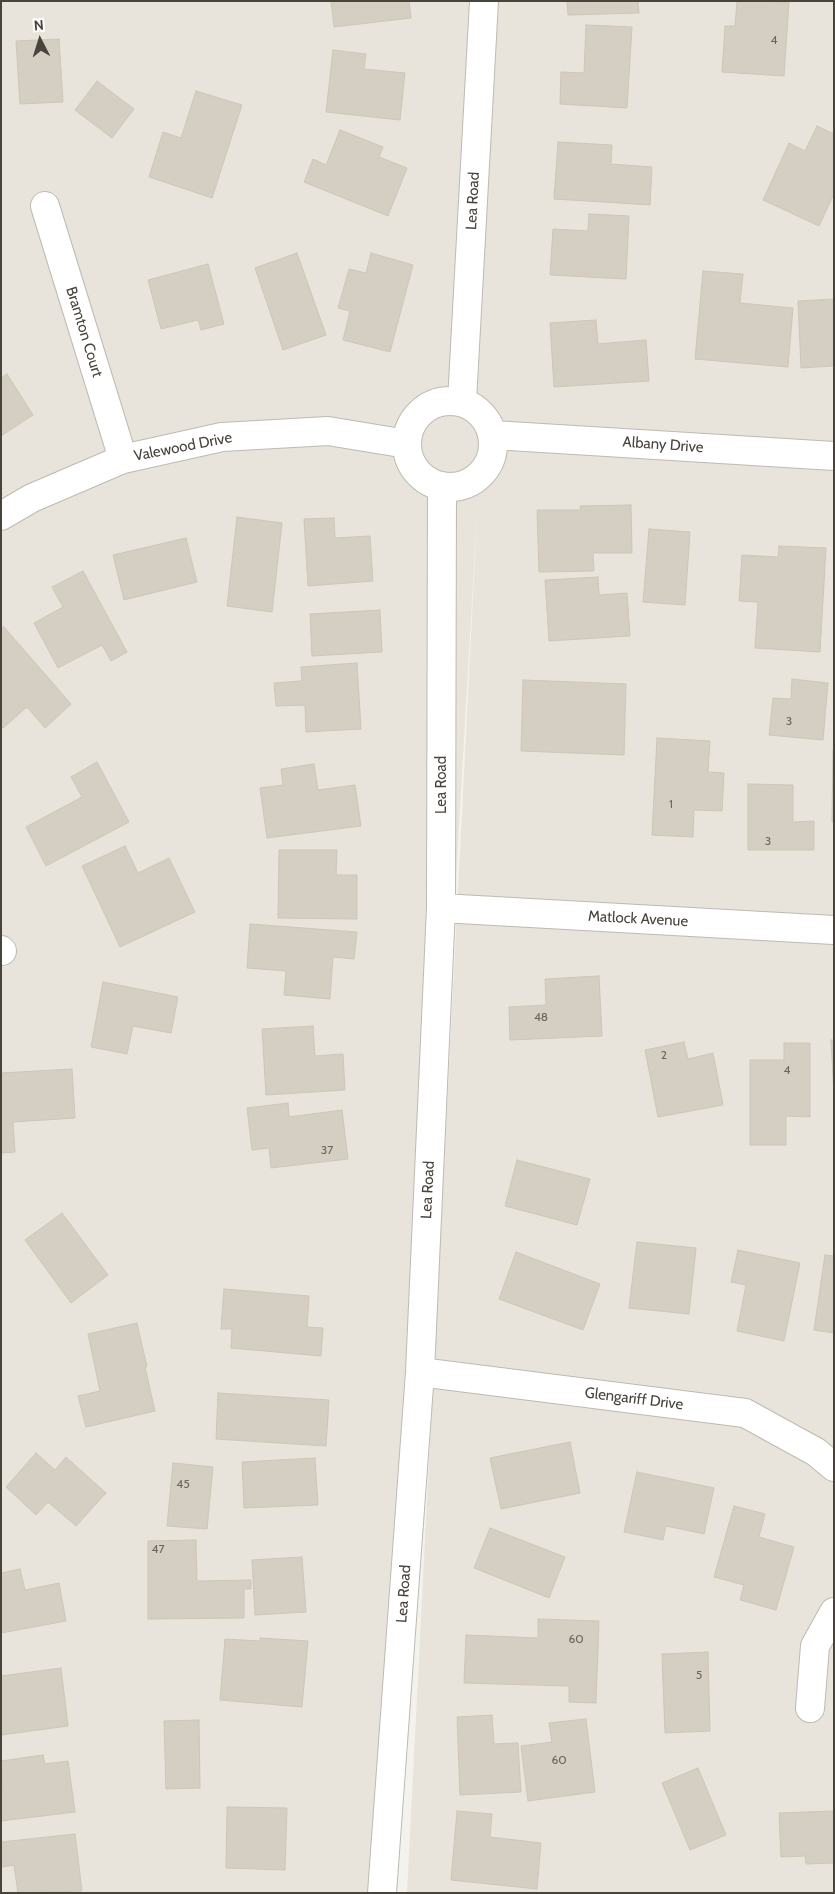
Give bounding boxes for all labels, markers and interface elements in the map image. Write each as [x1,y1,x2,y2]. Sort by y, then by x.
north arrow [15,15,65,65]
text: N [33,16,44,34]
house number: 4 [771,33,777,47]
street label: Lea Road [462,171,484,231]
street label: Bramton Court [62,285,106,379]
street label: Valewood Drive [132,429,234,465]
street label: Albany Drive [622,433,704,457]
house number: 3 [786,714,792,728]
street label: Lea Road [433,756,451,814]
house number: 1 [669,797,673,811]
house number: 3 [765,834,771,848]
street label: Matlock Avenue [587,907,689,931]
house number: 48 [534,1010,548,1024]
house number: 2 [661,1048,667,1062]
house number: 4 [784,1063,790,1077]
house number: 37 [321,1143,333,1157]
street label: Lea Road [417,1160,439,1220]
street label: Glengariff Drive [584,1384,684,1414]
house number: 45 [176,1477,190,1491]
house number: 47 [152,1542,164,1556]
street label: Lea Road [393,1564,415,1624]
house number: 60 [568,1632,584,1646]
house number: 5 [696,1668,702,1682]
house number: 60 [551,1753,567,1767]

